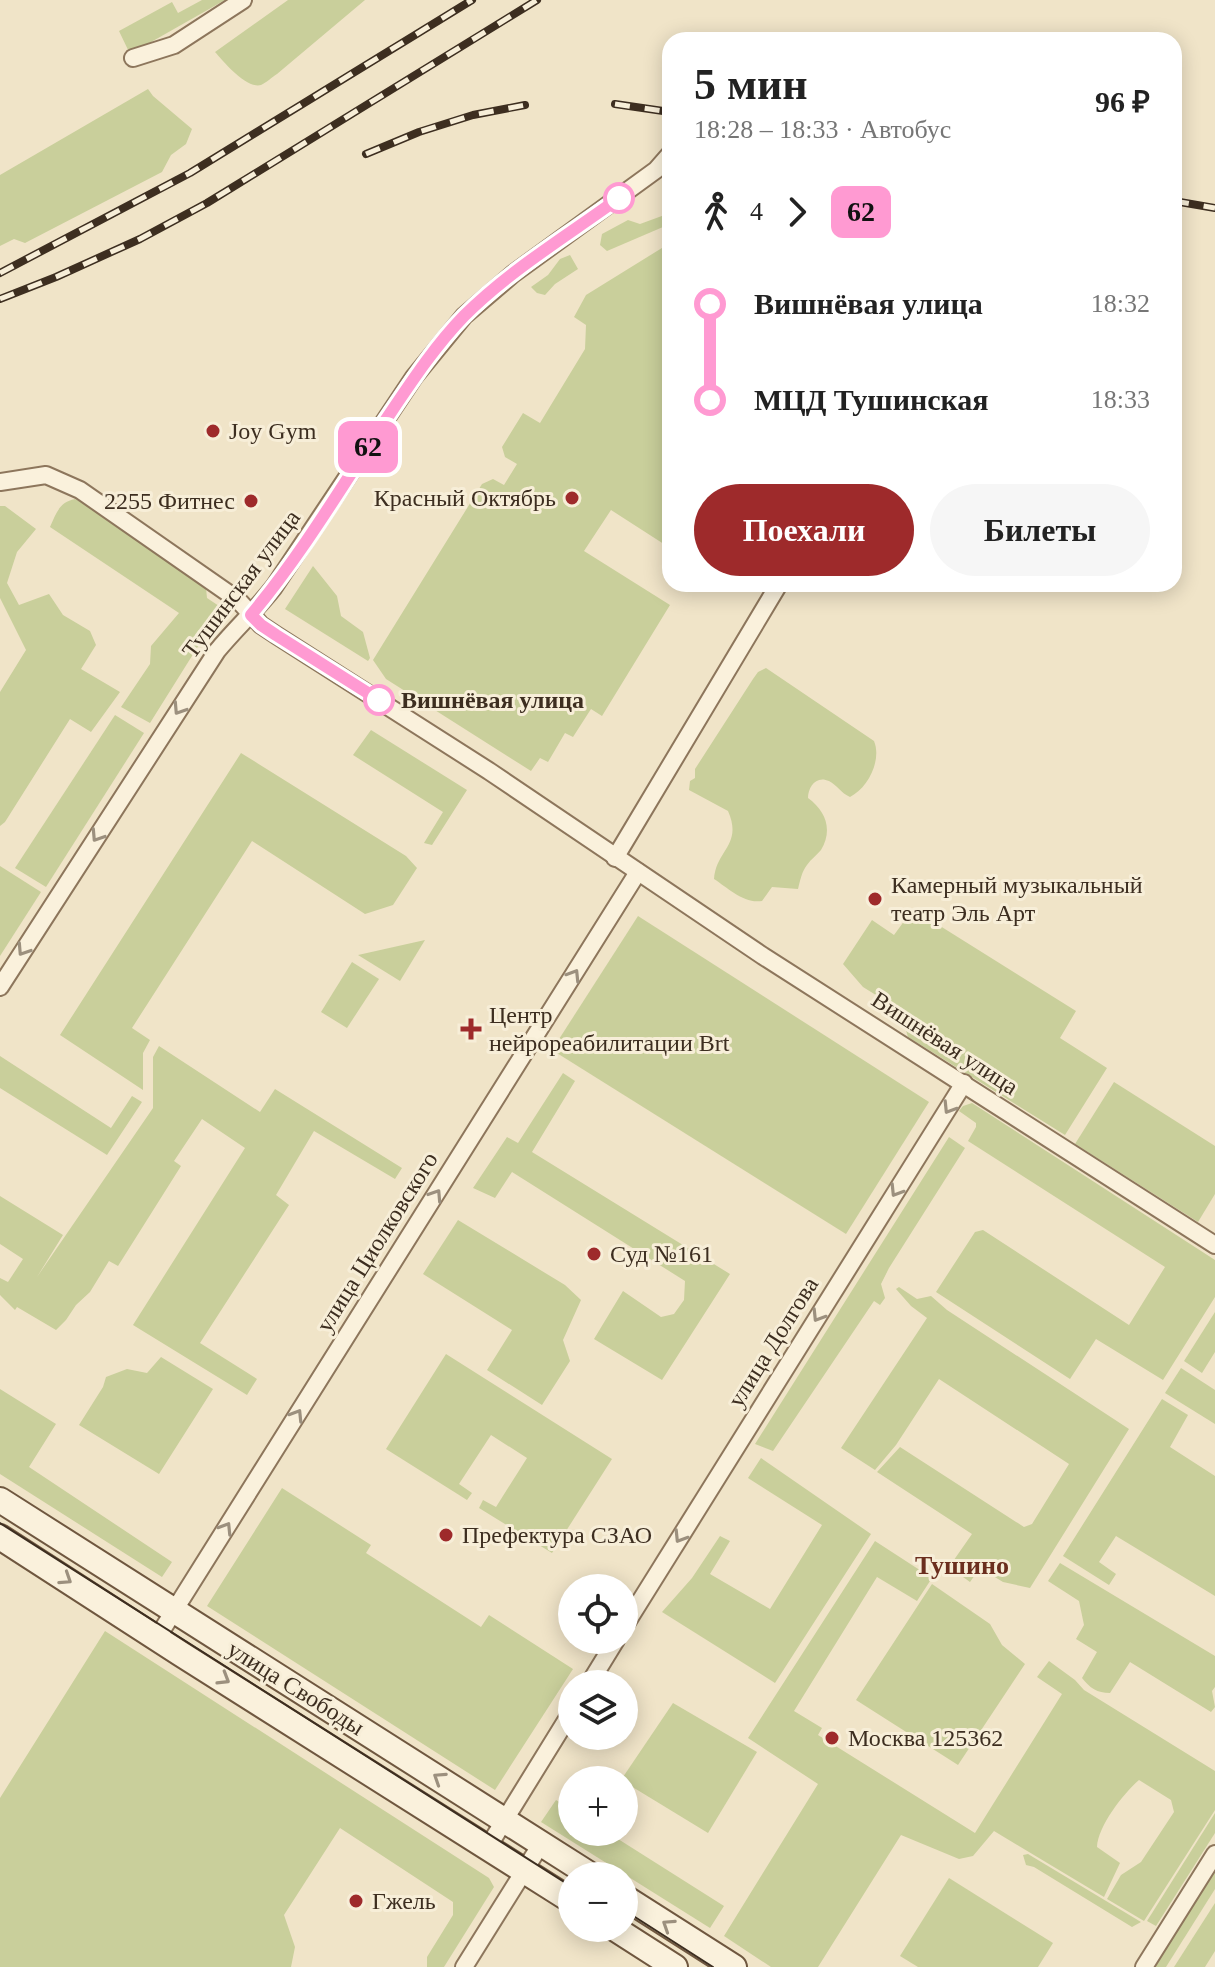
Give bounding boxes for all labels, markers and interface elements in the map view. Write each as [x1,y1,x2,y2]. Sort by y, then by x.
text: 5 мин [694,60,808,109]
text: 96 ₽ [1095,85,1150,118]
text: 18:28 – 18:33 · Автобус [694,115,951,144]
unlabelled marker [604,183,634,213]
icon: walk [694,190,738,234]
icon: forward [775,190,819,234]
text: 62 [847,196,875,227]
text: 4 [750,197,763,226]
text: Вишнёвая улица [754,287,983,320]
text: 18:32 [1091,289,1150,318]
text: МЦД Тушинская [754,383,989,416]
text: 18:33 [1091,385,1150,414]
place label: Joy Gym [229,418,317,444]
line badge: 62 [332,421,404,473]
marker: Joy Gym [204,422,222,440]
text: 62 [354,431,382,462]
button: Поехали [694,484,914,576]
button: Билеты [930,484,1150,576]
place label: Красный Октябрь [374,485,556,511]
place label: 2255 Фитнес [104,488,235,514]
marker: Красный Октябрь [563,489,581,507]
marker: 2255 Фитнес [242,492,260,510]
street label: Тушинская улица [177,505,305,663]
marker: Вишнёвая улица [364,685,394,715]
place label: Вишнёвая улица [401,687,584,713]
one-way arrow [174,700,189,715]
one-way arrow [92,828,107,842]
place label: Камерный музыкальный театр Эль Арт [891,872,1143,926]
marker: Камерный музыкальный театр Эль Арт [866,890,884,908]
one-way arrow [18,942,33,956]
one-way arrow [564,969,579,984]
street label: Вишнёвая улица [867,986,1023,1100]
place label: Центр нейрореабилитации Brt [489,1002,730,1056]
marker: Центр нейрореабилитации Brt [460,1018,482,1040]
one-way arrow [943,1099,958,1114]
street label: улица Циолковского [311,1147,443,1337]
one-way arrow [891,1182,906,1197]
one-way arrow [426,1189,441,1204]
place label: Суд №161 [610,1241,713,1267]
marker: Суд №161 [585,1245,603,1263]
street label: улица Долгова [723,1272,823,1412]
one-way arrow [812,1307,828,1322]
one-way arrow [288,1410,303,1424]
one-way arrow [217,1522,232,1537]
place label: Префектура СЗАО [462,1522,652,1548]
marker: Префектура СЗАО [437,1526,455,1544]
one-way arrow [675,1528,690,1543]
district label: Тушино [915,1551,1009,1580]
one-way arrow [57,1569,71,1584]
map controls [558,1574,638,1942]
button: locate [558,1574,638,1654]
street label: улица Свободы [223,1636,369,1740]
one-way arrow [215,1670,229,1685]
button: layers [558,1670,638,1750]
place label: Москва 125362 [848,1725,1003,1751]
marker: Москва 125362 [823,1729,841,1747]
button: + [558,1766,638,1846]
one-way arrow [433,1773,447,1788]
button: − [558,1862,638,1942]
place label: Гжель [372,1888,436,1914]
marker: Гжель [347,1892,365,1910]
one-way arrow [662,1919,677,1934]

